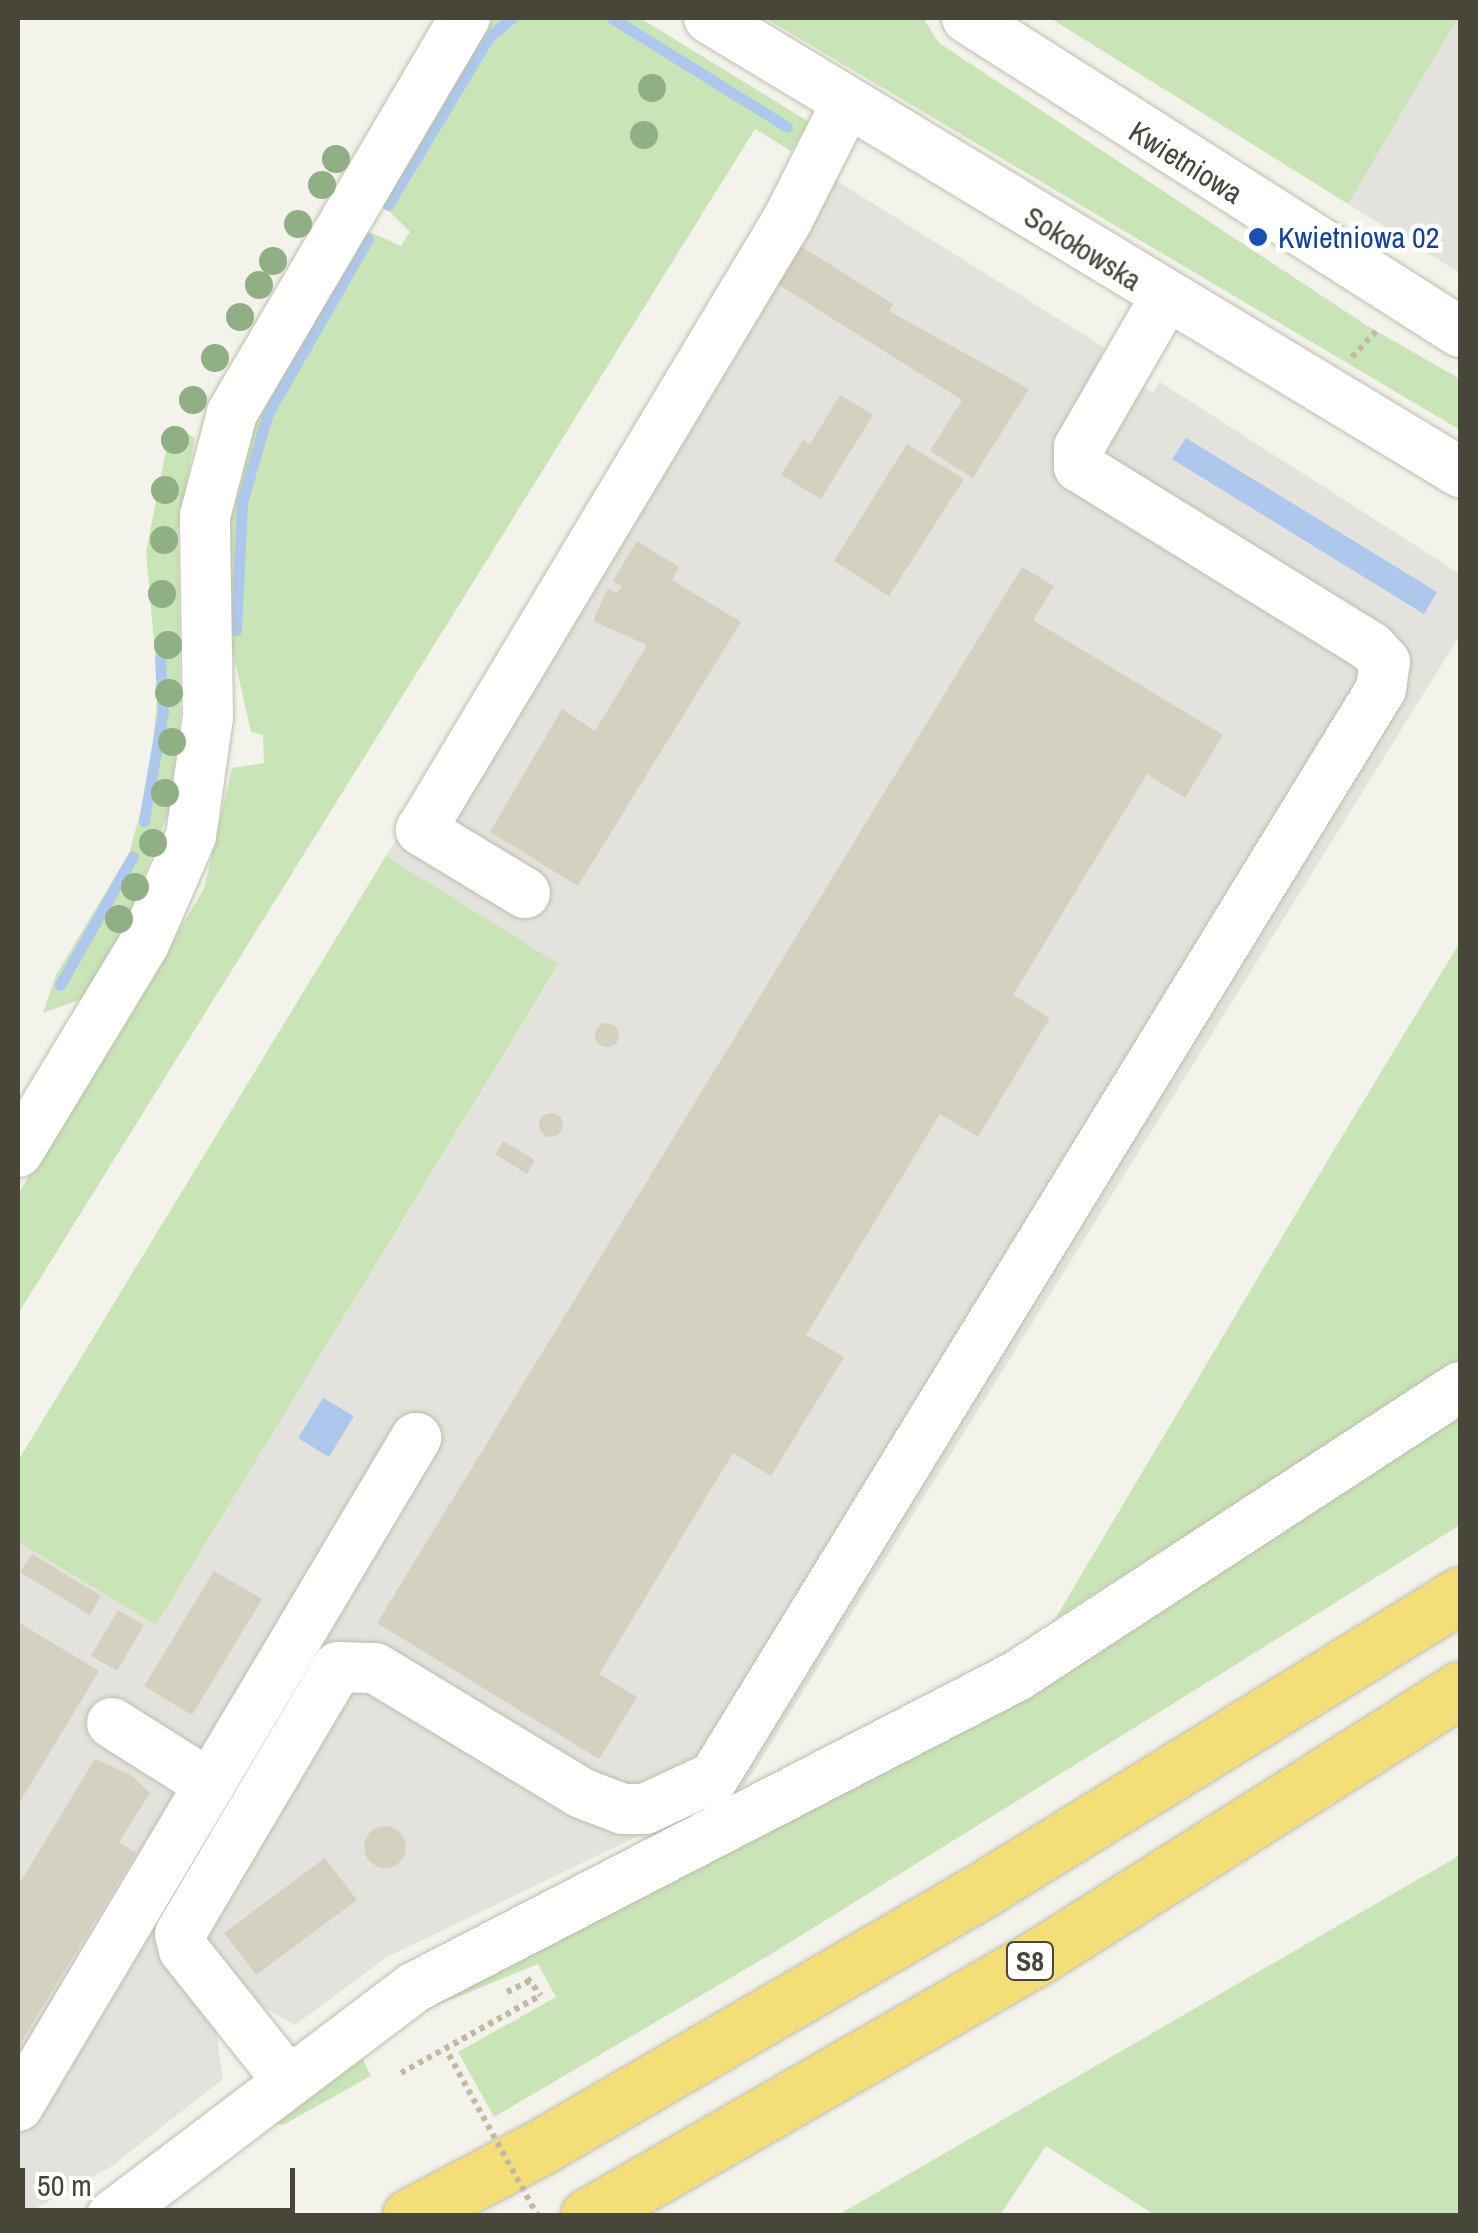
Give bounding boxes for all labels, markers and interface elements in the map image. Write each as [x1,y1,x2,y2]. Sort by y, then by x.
street label: Kwietniowa [1123,113,1249,211]
street label: Sokołowska [1018,198,1148,298]
place label: Kwietniowa 02 [1278,219,1439,255]
marker: Kwietniowa 02 [1247,226,1269,248]
road number: S8 [1005,1938,1055,1984]
scale bar [25,2148,300,2210]
text: 50 m [37,2165,92,2205]

